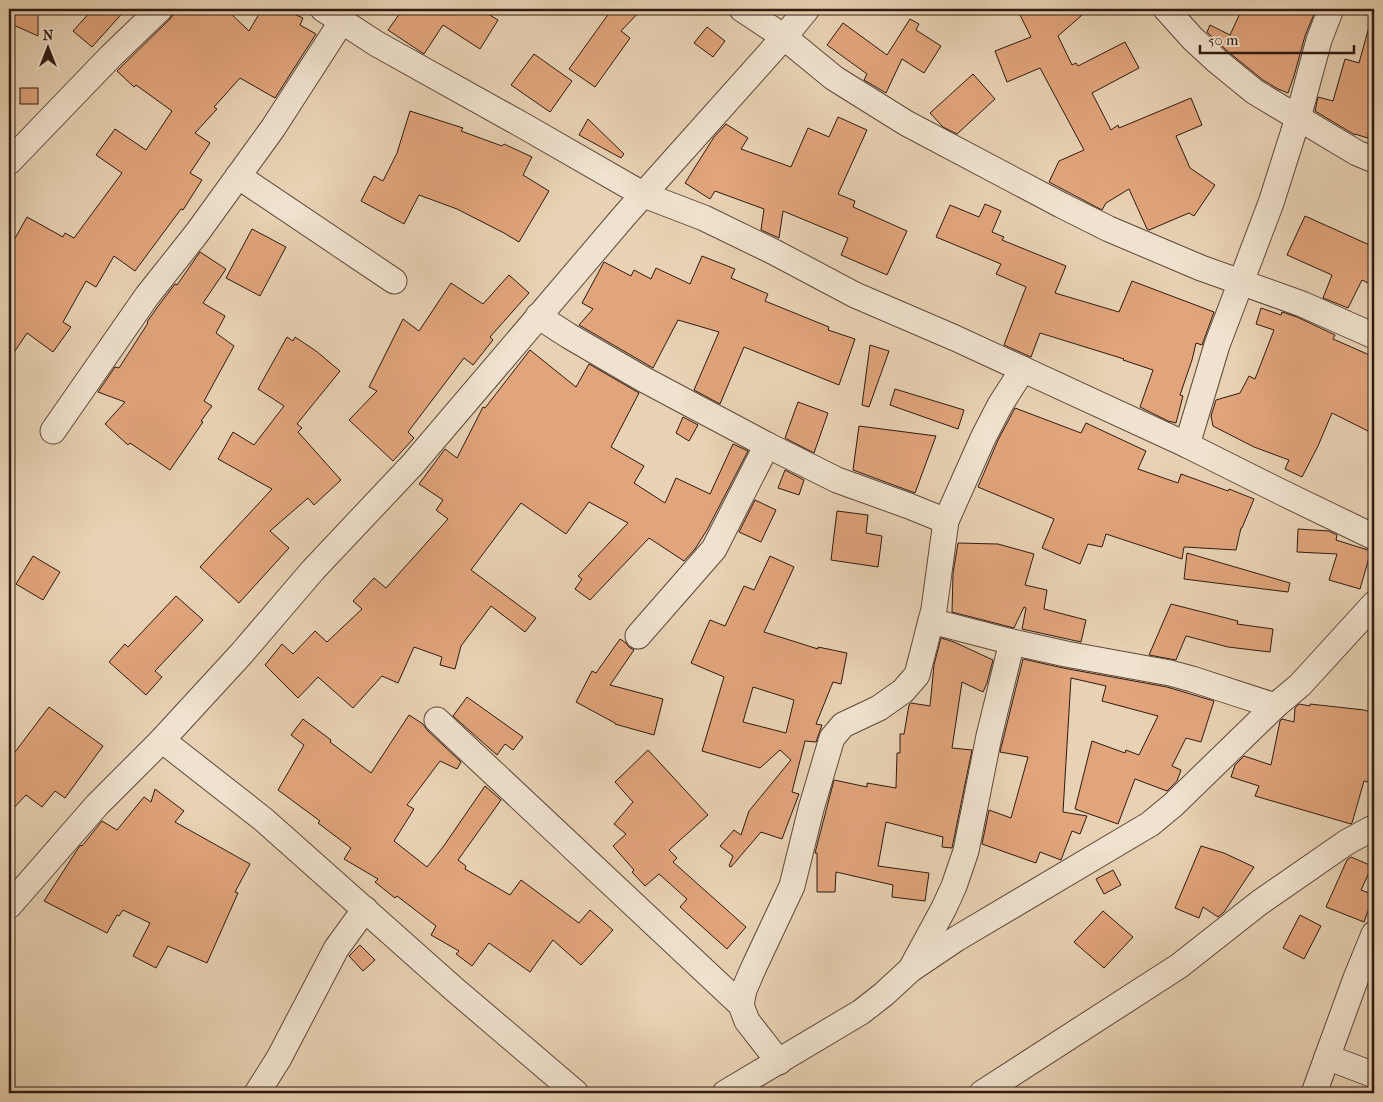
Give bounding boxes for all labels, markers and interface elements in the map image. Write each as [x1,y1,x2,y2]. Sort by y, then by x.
north arrow [22,22,72,72]
scale bar [1200,22,1354,54]
text: N [43,27,54,44]
text: 50 m [1208,31,1239,49]

